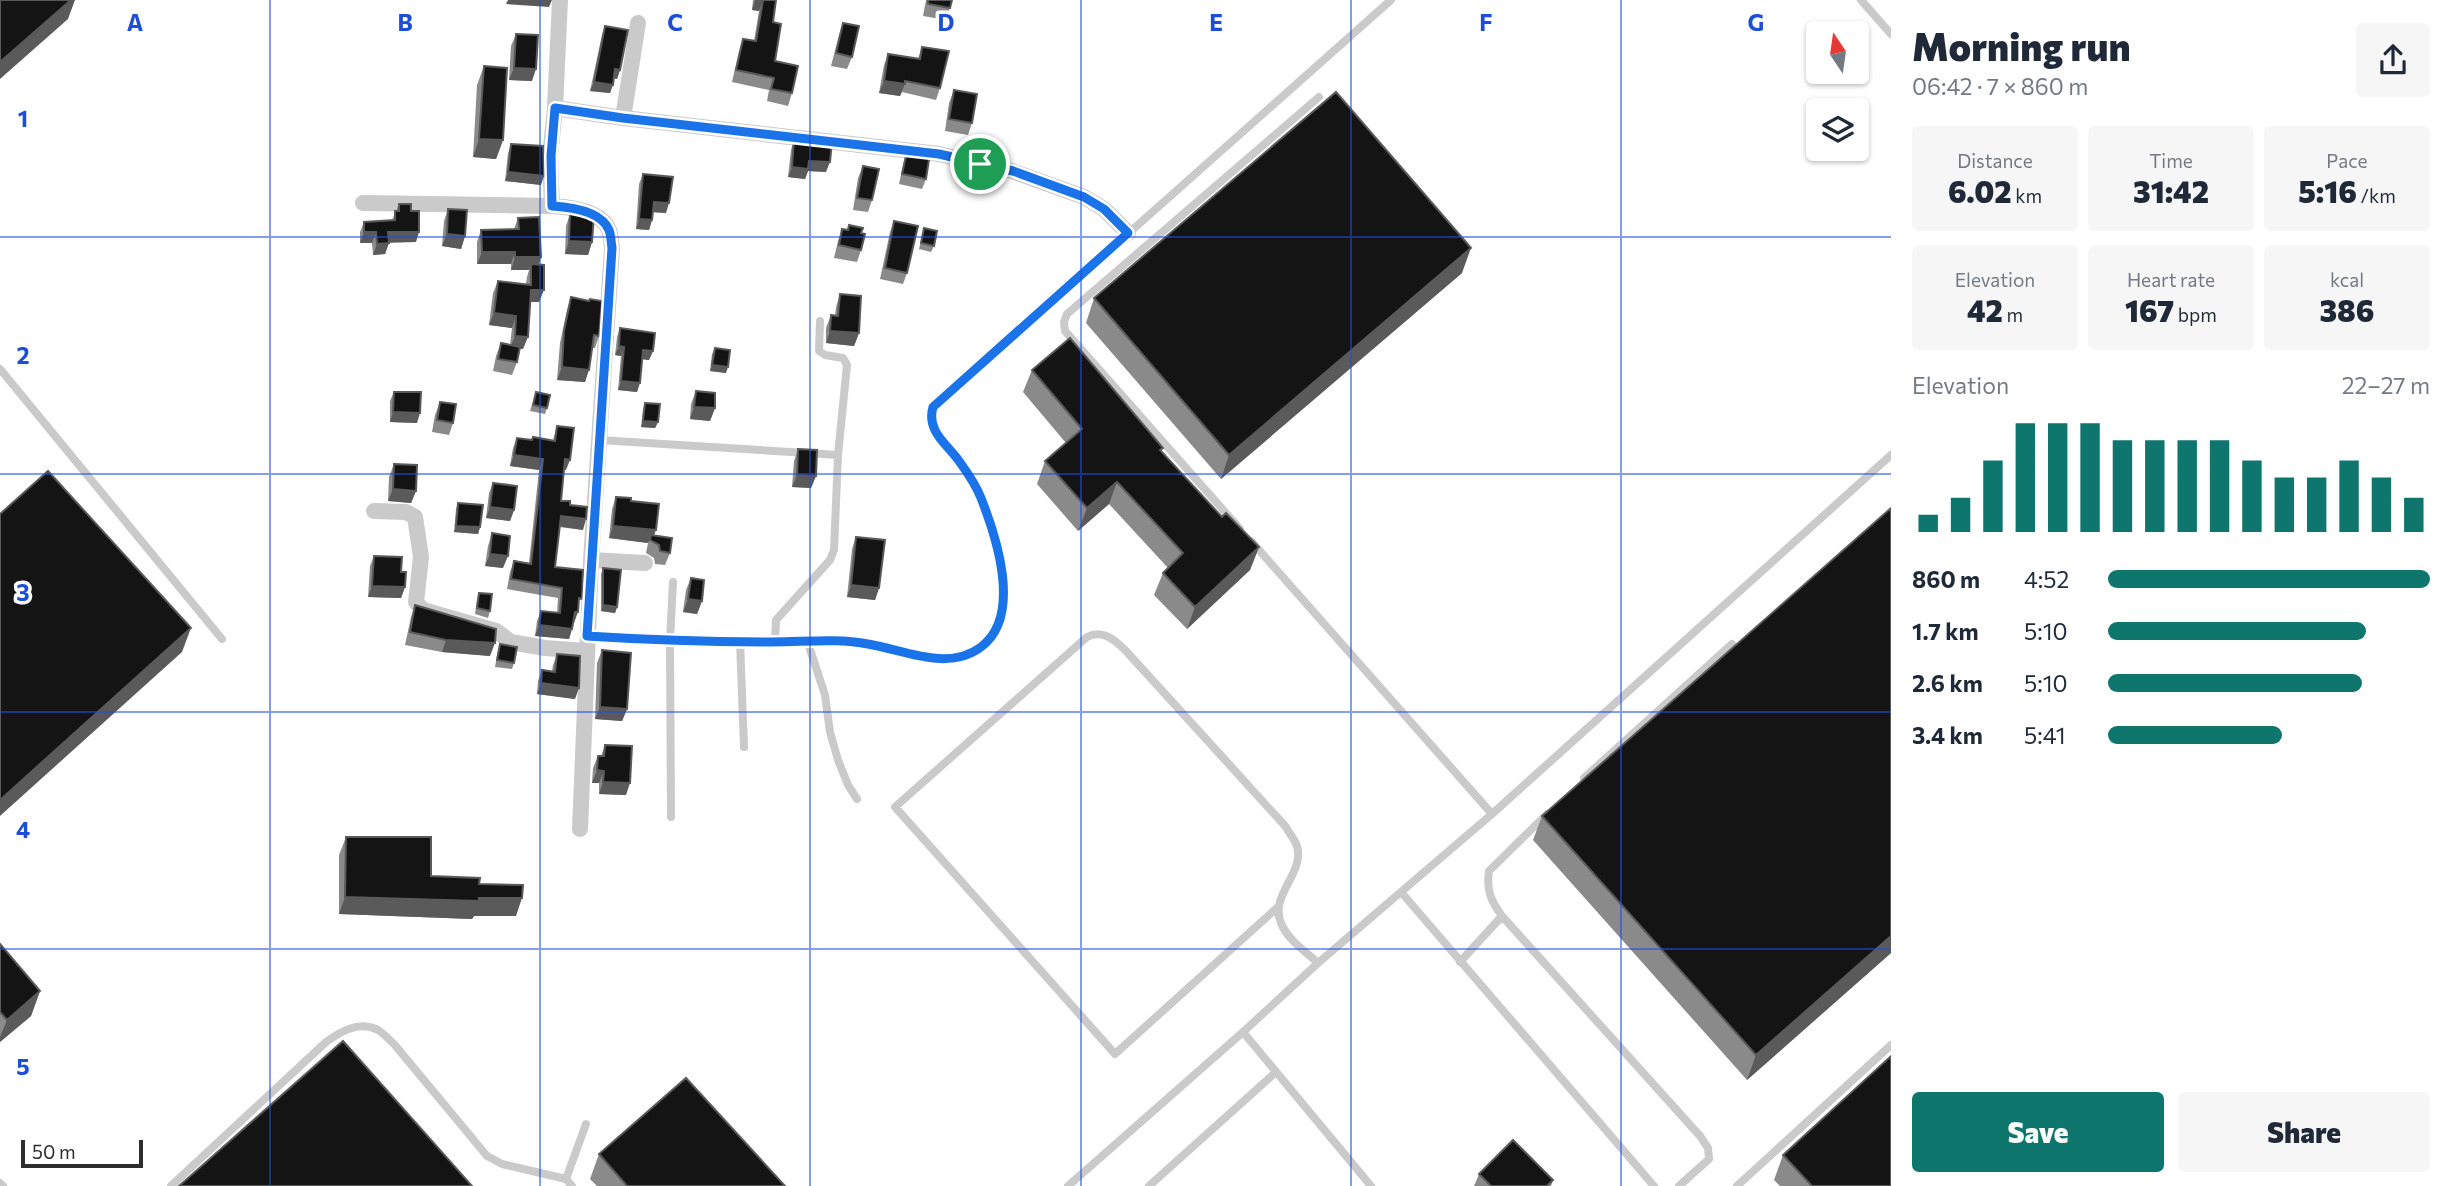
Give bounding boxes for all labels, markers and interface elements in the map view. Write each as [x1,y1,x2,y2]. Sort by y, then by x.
text: A [127,8,144,36]
text: B [397,8,413,36]
text: C [667,8,683,36]
text: D [938,8,955,36]
text: E [1209,8,1223,36]
text: F [1479,8,1493,36]
text: G [1748,8,1764,36]
north arrow [1806,21,1869,84]
map controls [1806,21,1869,161]
text: Morning run [1912,22,2131,69]
button: share [2356,23,2430,97]
text: 06:42 · 7 × 860 m [1912,72,2088,100]
button: layers [1806,98,1869,161]
text: 1 [18,104,28,132]
pin [950,134,1010,194]
icon: arrive [961,145,999,183]
text: Distance [1957,149,2033,172]
text: Time [2149,149,2193,172]
text: Pace [2326,149,2368,172]
text: 6.02 [1948,172,2012,209]
text: 31:42 [2133,172,2209,209]
text: 5:16 [2298,172,2357,209]
text: km [2012,184,2042,207]
text: /km [2357,184,2396,207]
text: Elevation [1955,268,2035,291]
text: Heart rate [2127,268,2215,291]
text: kcal [2330,268,2364,291]
text: 42 [1967,291,2003,328]
text: 167 [2125,291,2174,328]
text: 386 [2319,291,2375,328]
text: m [2003,303,2023,326]
text: bpm [2174,303,2217,326]
text: 2 [16,341,30,369]
text: Elevation [1912,371,2009,399]
text: 22–27 m [2342,371,2430,399]
text: 860 m [1912,565,1980,593]
text: 4:52 [2024,565,2069,593]
text: 3 [16,578,30,606]
text: 1.7 km [1912,617,1979,645]
text: 5:10 [2024,617,2067,645]
text: 2.6 km [1912,669,1983,697]
text: 5:10 [2024,669,2067,697]
text: 3.4 km [1912,721,1983,749]
text: 5:41 [2024,721,2066,749]
text: 4 [16,815,30,843]
text: 5 [16,1052,30,1080]
button: Save [1912,1092,2164,1172]
button: Share [2178,1092,2430,1172]
scale bar [21,1137,144,1169]
text: 50 m [32,1140,76,1163]

